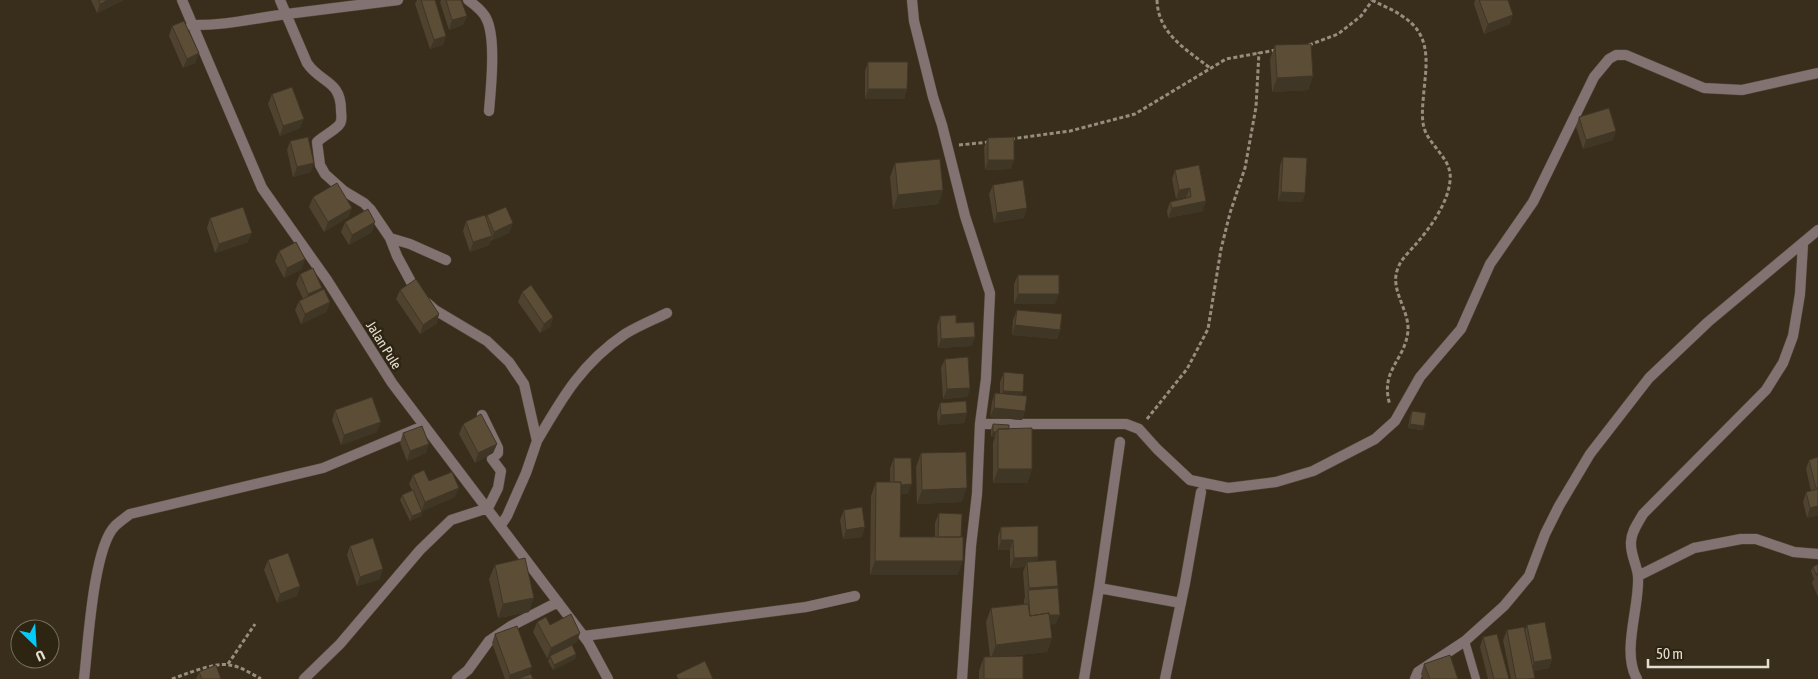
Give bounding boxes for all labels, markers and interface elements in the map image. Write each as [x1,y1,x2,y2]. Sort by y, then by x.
street label: Jalan Pule [363,318,405,372]
north arrow [10,619,60,669]
scale bar [1648,636,1768,668]
text: 50 m [1656,645,1683,662]
text: U [33,647,48,665]

